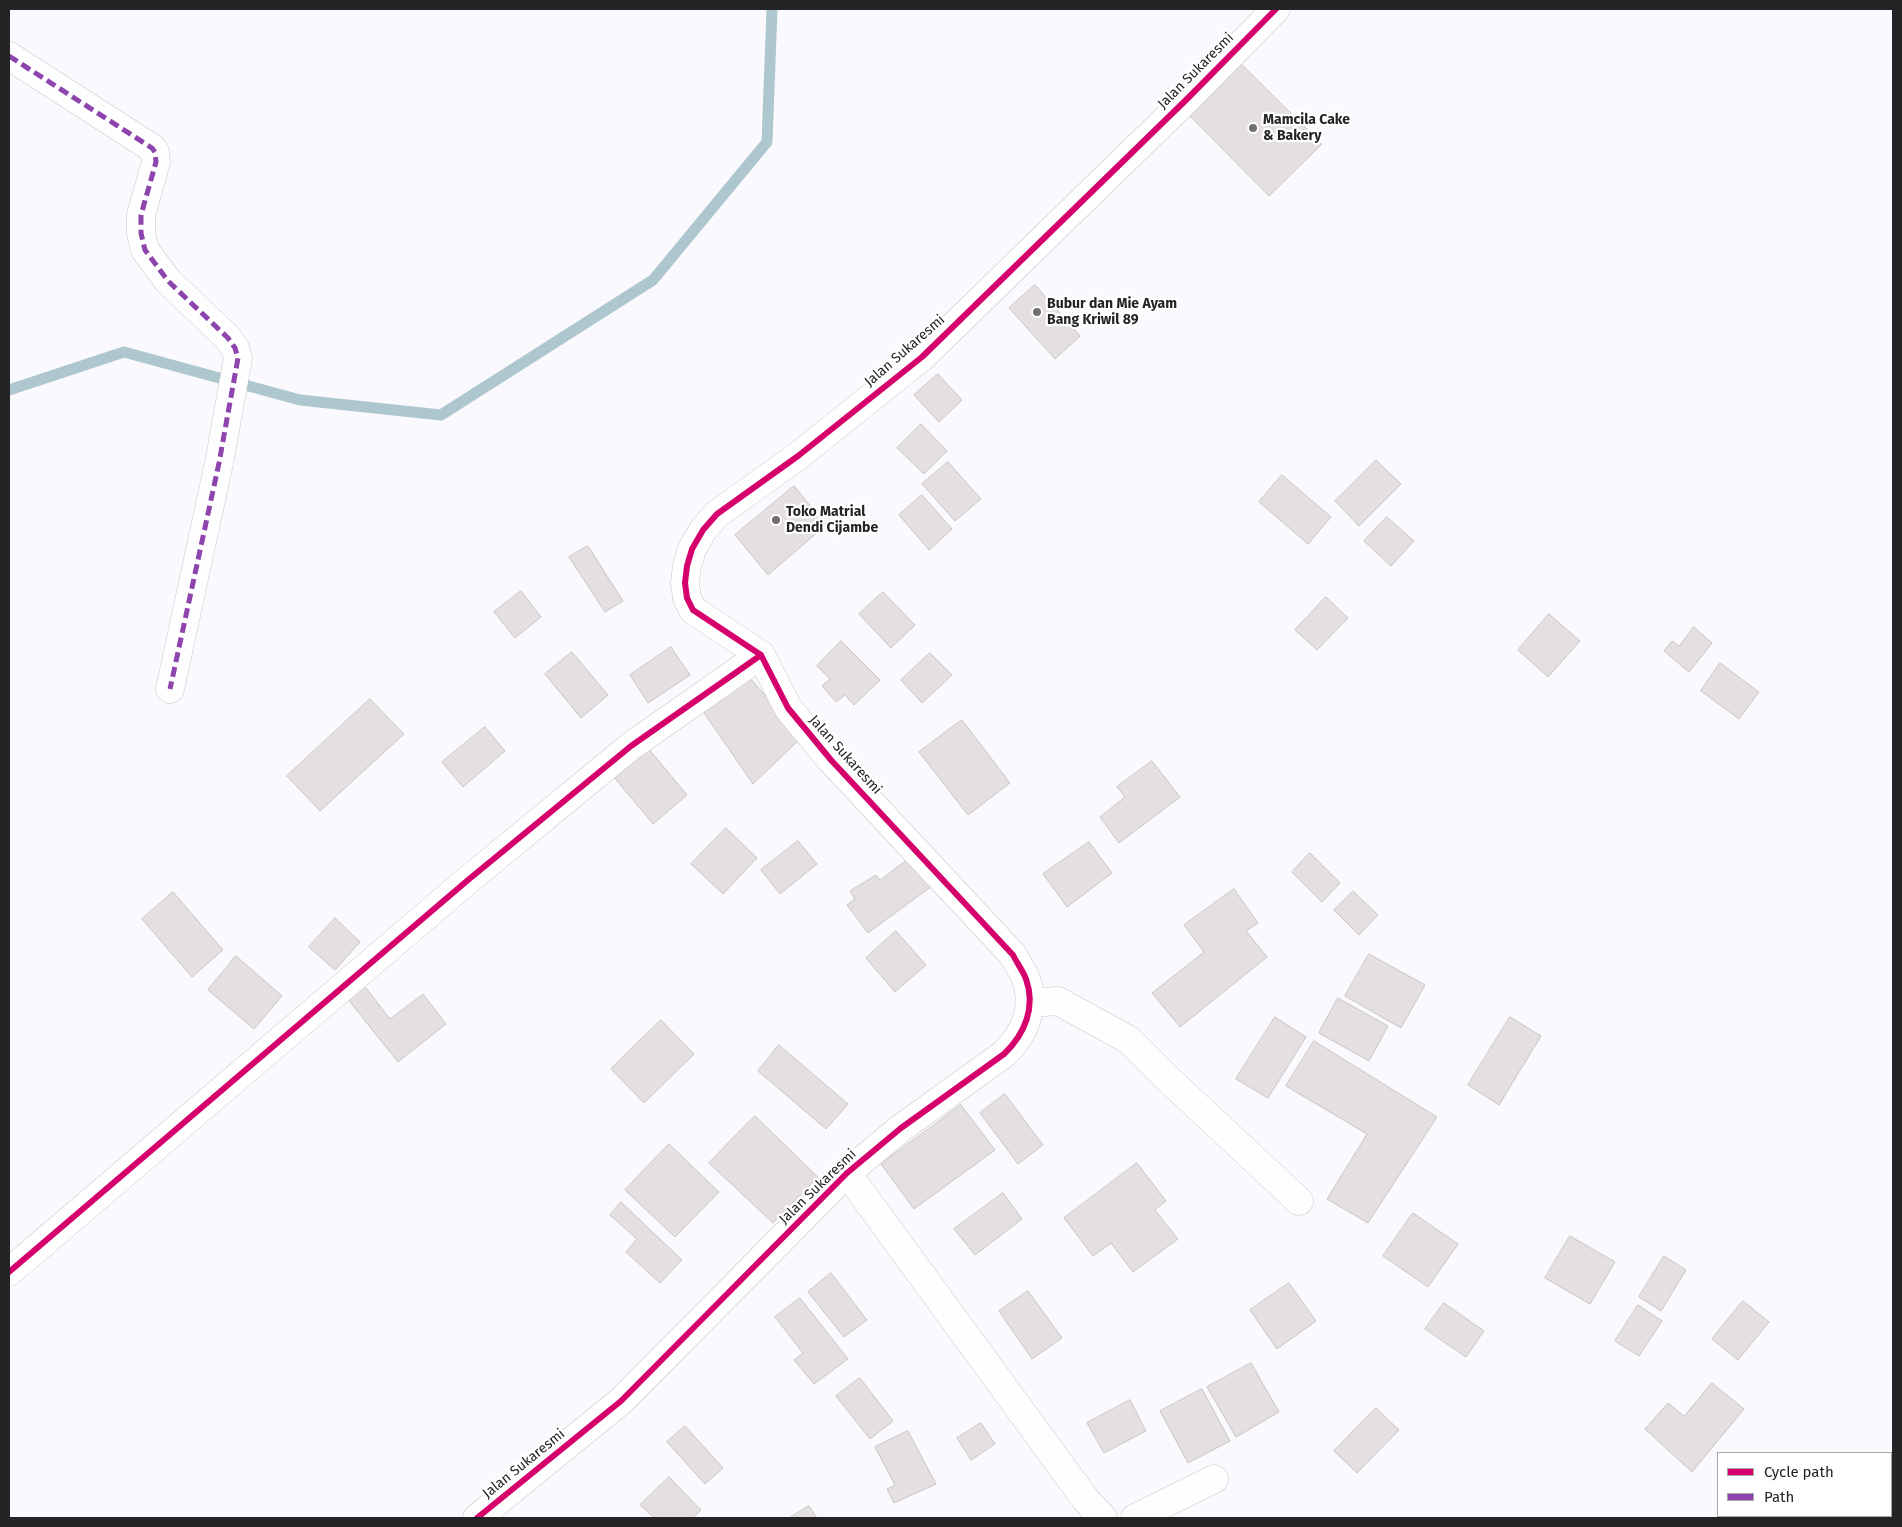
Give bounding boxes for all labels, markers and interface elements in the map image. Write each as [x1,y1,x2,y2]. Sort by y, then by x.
street label: Jalan Sukaresmi [1154,29,1238,113]
place label: Mamcila Cake & Bakery [1263,112,1350,144]
marker: Mamcila Cake & Bakery [1247,122,1259,134]
place label: Bubur dan Mie Ayam Bang Kriwil 89 [1047,296,1177,328]
marker: Bubur dan Mie Ayam Bang Kriwil 89 [1031,306,1043,318]
street label: Jalan Sukaresmi [861,312,949,390]
place label: Toko Matrial Dendi Cijambe [786,504,878,536]
marker: Toko Matrial Dendi Cijambe [770,514,782,526]
street label: Jalan Sukaresmi [805,712,885,798]
street label: Jalan Sukaresmi [776,1146,860,1228]
street label: Jalan Sukaresmi [480,1426,568,1502]
legend [1717,1452,1892,1517]
text: Cycle path [1764,1463,1834,1481]
text: Path [1764,1488,1794,1506]

